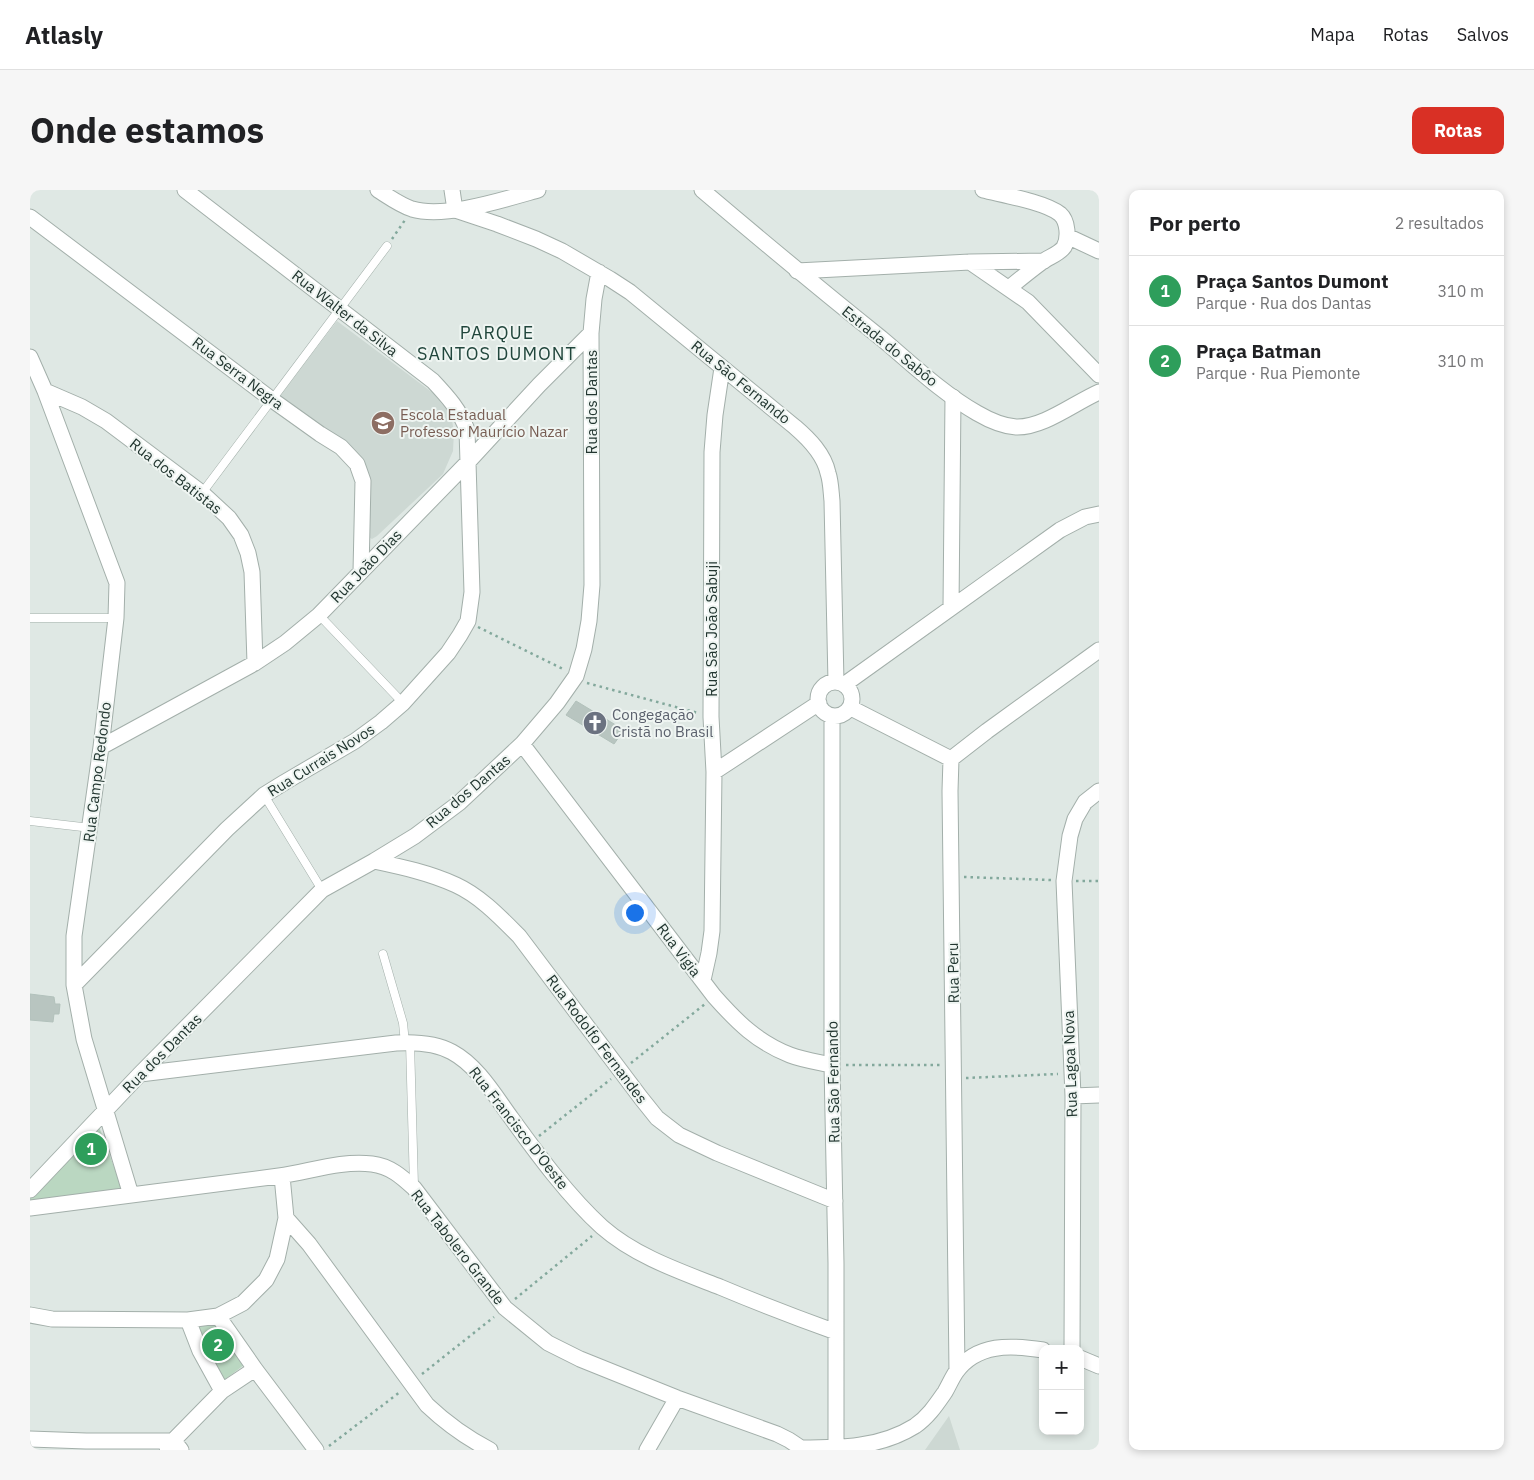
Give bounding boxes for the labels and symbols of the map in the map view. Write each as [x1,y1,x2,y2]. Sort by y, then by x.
street label: Rua Walter da Silva [288,266,402,360]
street label: Estrada do Sabôo [838,302,942,390]
district label: PARQUE SANTOS DUMONT [417,321,577,365]
street label: Rua Serra Negra [189,333,287,413]
street label: Rua São Fernando [688,336,794,428]
street label: Rua dos Dantas [582,350,601,454]
place label: Escola Estadual Professor Maurício Nazar [400,405,568,441]
school or university icon: Escola Estadual Professor Maurício Nazar [370,410,396,436]
street label: Rua dos Batistas [126,434,226,518]
street label: Rua João Dias [326,525,406,607]
street label: Rua São João Sabuji [702,561,721,697]
street label: Rua Campo Redondo [79,701,115,843]
place label: Congegação Cristã no Brasil [612,705,713,741]
church icon: Congegação Cristã no Brasil [582,710,608,736]
street label: Rua Currais Novos [264,719,378,801]
street label: Rua dos Dantas [422,750,514,832]
your location [622,900,648,926]
street label: Rua Vigia [653,919,705,981]
street label: Rua Peru [943,942,963,1004]
street label: Rua Rodolfo Fernandes [542,971,652,1107]
street label: Rua dos Dantas [118,1009,206,1097]
street label: Rua Lagoa Nova [1059,1010,1081,1118]
street label: Rua São Fernando [822,1021,844,1143]
street label: Rua Francisco D'Oeste [465,1063,573,1193]
pin: 1 [75,1130,107,1168]
street label: Rua Tabolero Grande [407,1185,509,1309]
pin: 2 [202,1326,234,1364]

